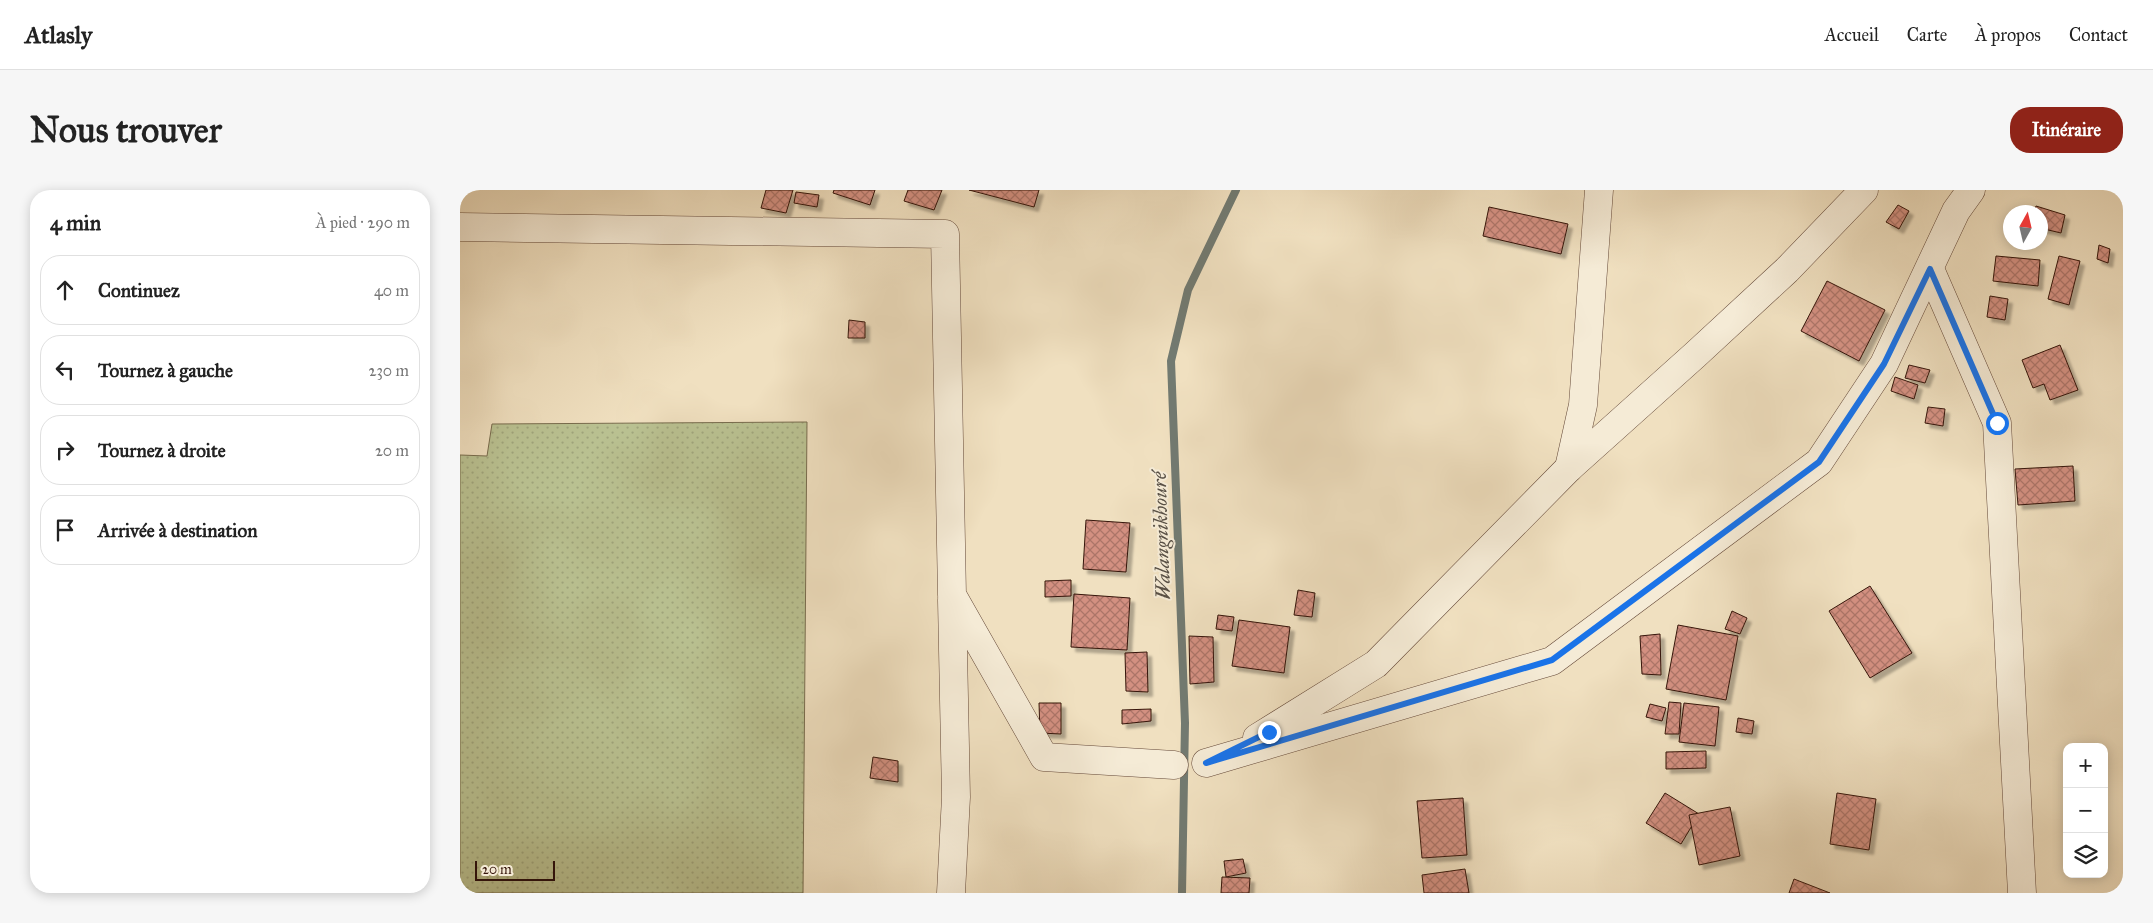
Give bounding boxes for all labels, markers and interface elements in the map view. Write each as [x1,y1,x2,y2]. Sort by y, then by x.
text: Atlasly [25,20,92,50]
text: Accueil [1825,24,1879,46]
text: Carte [1907,24,1947,46]
text: À propos [1975,24,2041,46]
text: Contact [2069,24,2128,46]
button: Itinéraire [2010,107,2123,153]
text: Nous trouver [30,109,222,152]
north arrow [2003,205,2048,250]
text: 4 min [50,210,101,236]
text: À pied · 290 m [316,213,410,232]
icon: ahead [51,276,79,304]
text: Continuez [98,279,180,302]
text: 40 m [374,281,409,300]
icon: left [51,356,79,384]
text: Tournez à gauche [98,359,233,382]
text: 230 m [369,361,409,380]
route start [1986,412,2009,435]
icon: right [51,436,79,464]
text: Tournez à droite [98,439,226,462]
text: 20 m [375,441,409,460]
water label: Walangnikhouré [1147,468,1175,601]
icon: arrive [51,516,79,544]
text: Arrivée à destination [98,519,257,542]
route end [1258,721,1281,744]
map controls [2063,743,2108,878]
button: + [2063,743,2108,788]
button: − [2063,788,2108,833]
button: layers [2063,833,2108,878]
scale bar [475,858,555,881]
text: 20 m [482,861,512,878]

